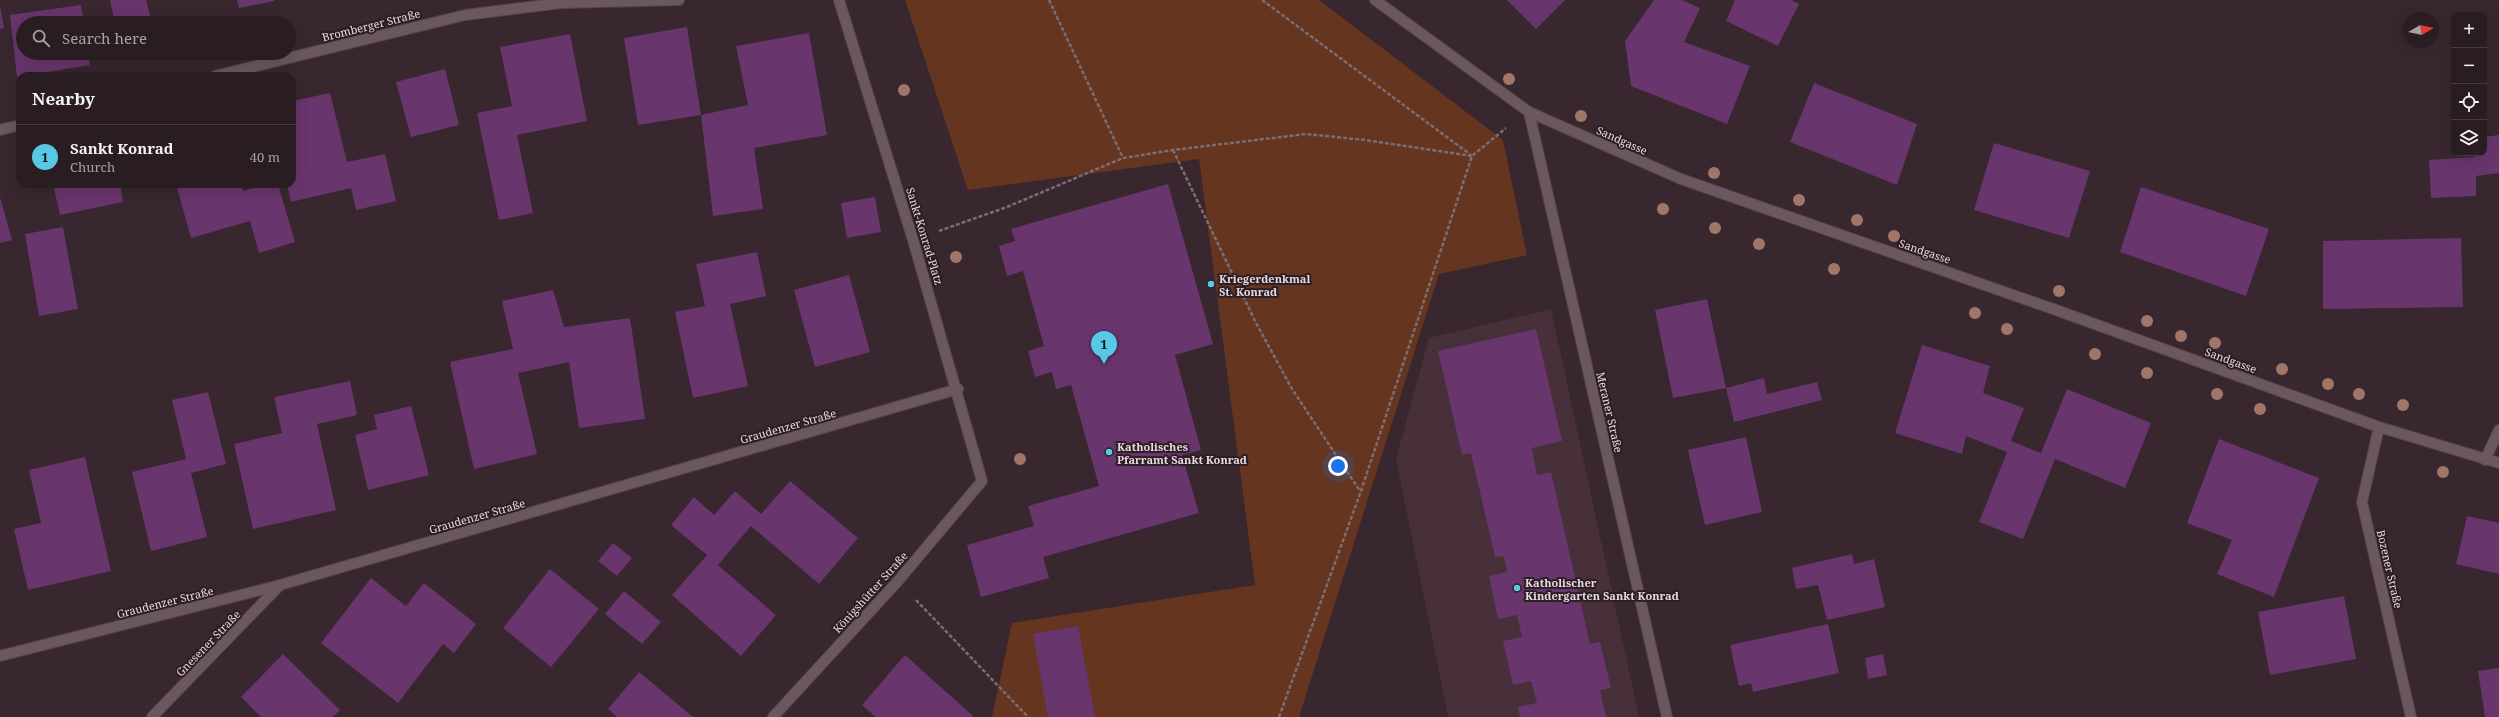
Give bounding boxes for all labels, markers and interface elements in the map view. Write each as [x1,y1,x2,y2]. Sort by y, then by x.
street label: Bromberger Straße [320,6,422,44]
north arrow [2403,12,2439,48]
map controls [2451,12,2487,156]
button: + [2451,12,2487,48]
search box [16,16,296,60]
icon: search [30,27,52,49]
text: Search here [62,28,147,48]
button: − [2451,48,2487,84]
button: locate [2451,84,2487,120]
text: Nearby [32,87,95,110]
button: layers [2451,120,2487,156]
street label: Sandgasse [1594,122,1650,158]
text: Sankt Konrad [70,138,173,158]
text: 1 [41,148,49,166]
text: 40 m [250,148,280,166]
text: Church [70,158,115,176]
street label: Sankt-Konrad-Platz [903,186,947,286]
street label: Sandgasse [1897,235,1953,267]
place label: Kriegerdenkmal St. Konrad [1219,271,1310,299]
marker: Kriegerdenkmal St. Konrad [1206,279,1216,289]
pin: 1 [1091,331,1117,364]
street label: Sandgasse [2203,344,2259,376]
street label: Meraner Straße [1593,370,1627,454]
street label: Graudenzer Straße [738,405,838,447]
place label: Katholisches Pfarramt Sankt Konrad [1117,439,1247,467]
marker: Katholisches Pfarramt Sankt Konrad [1104,447,1114,457]
your location [1328,456,1348,476]
street label: Graudenzer Straße [427,495,527,537]
street label: Bozener Straße [2374,528,2406,610]
street label: Königshütter Straße [829,548,911,636]
place label: Katholischer Kindergarten Sankt Konrad [1525,575,1679,603]
street label: Graudenzer Straße [115,583,215,621]
marker: Katholischer Kindergarten Sankt Konrad [1512,583,1522,593]
street label: Gnesener Straße [172,607,244,679]

